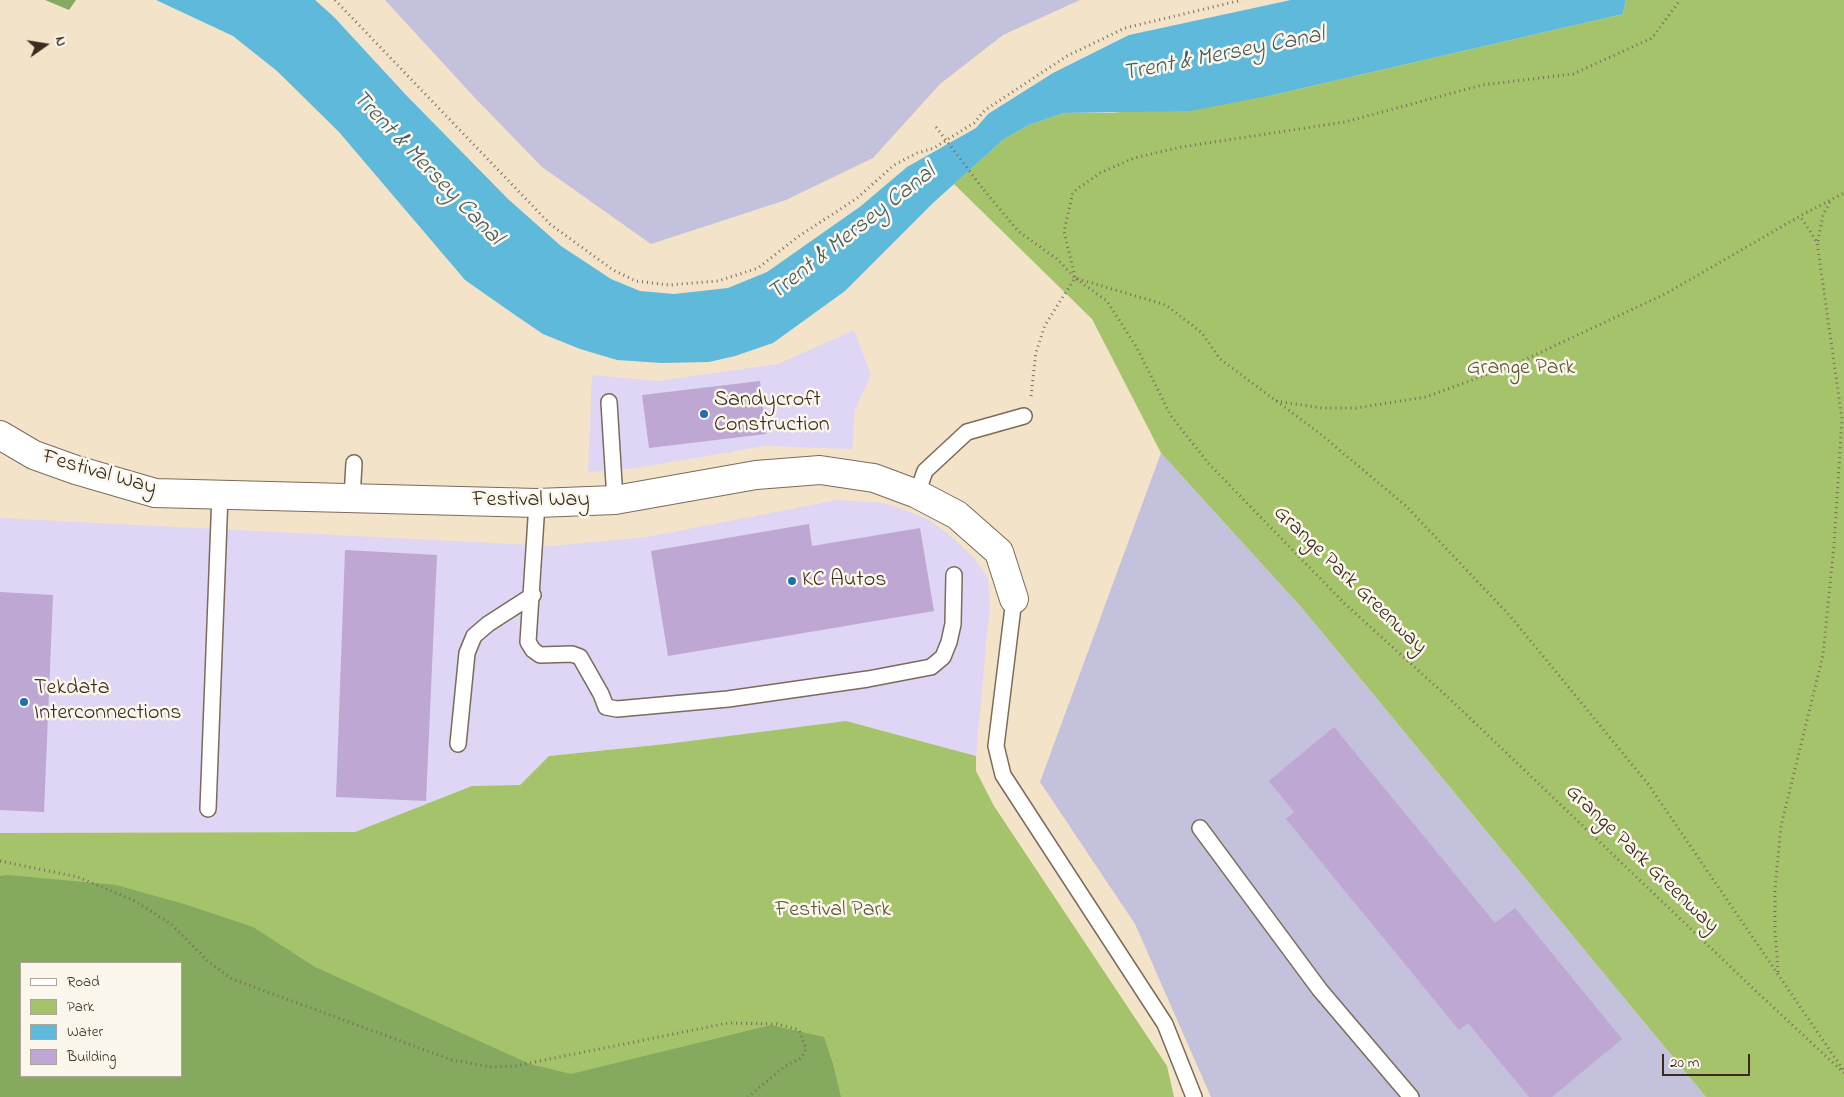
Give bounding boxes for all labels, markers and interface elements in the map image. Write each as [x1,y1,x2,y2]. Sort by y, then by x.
north arrow [20,20,70,70]
water label: Trent & Mersey Canal [1121,22,1327,90]
text: N [49,35,71,48]
water label: Trent & Mersey Canal [344,85,508,253]
water label: Trent & Mersey Canal [763,160,943,308]
park label: Grange Park [1467,356,1575,382]
place label: Sandycroft Construction [714,388,830,440]
marker: Sandycroft Construction [698,408,710,420]
street label: Festival Way [39,445,159,503]
street label: Festival Way [472,488,590,514]
street label: Grange Park Greenway [1267,501,1431,661]
place label: KC Autos [802,568,886,594]
marker: KC Autos [786,575,798,587]
place label: Tekdata Interconnections [34,676,181,728]
marker: Tekdata Interconnections [18,696,30,708]
street label: Grange Park Greenway [1559,780,1723,940]
park label: Festival Park [775,898,891,924]
legend [20,962,182,1077]
text: Road [67,971,100,993]
text: Park [67,996,94,1018]
text: Water [67,1021,103,1043]
scale bar [1664,1044,1752,1076]
text: Building [67,1046,116,1068]
text: 20 m [1670,1052,1699,1074]

